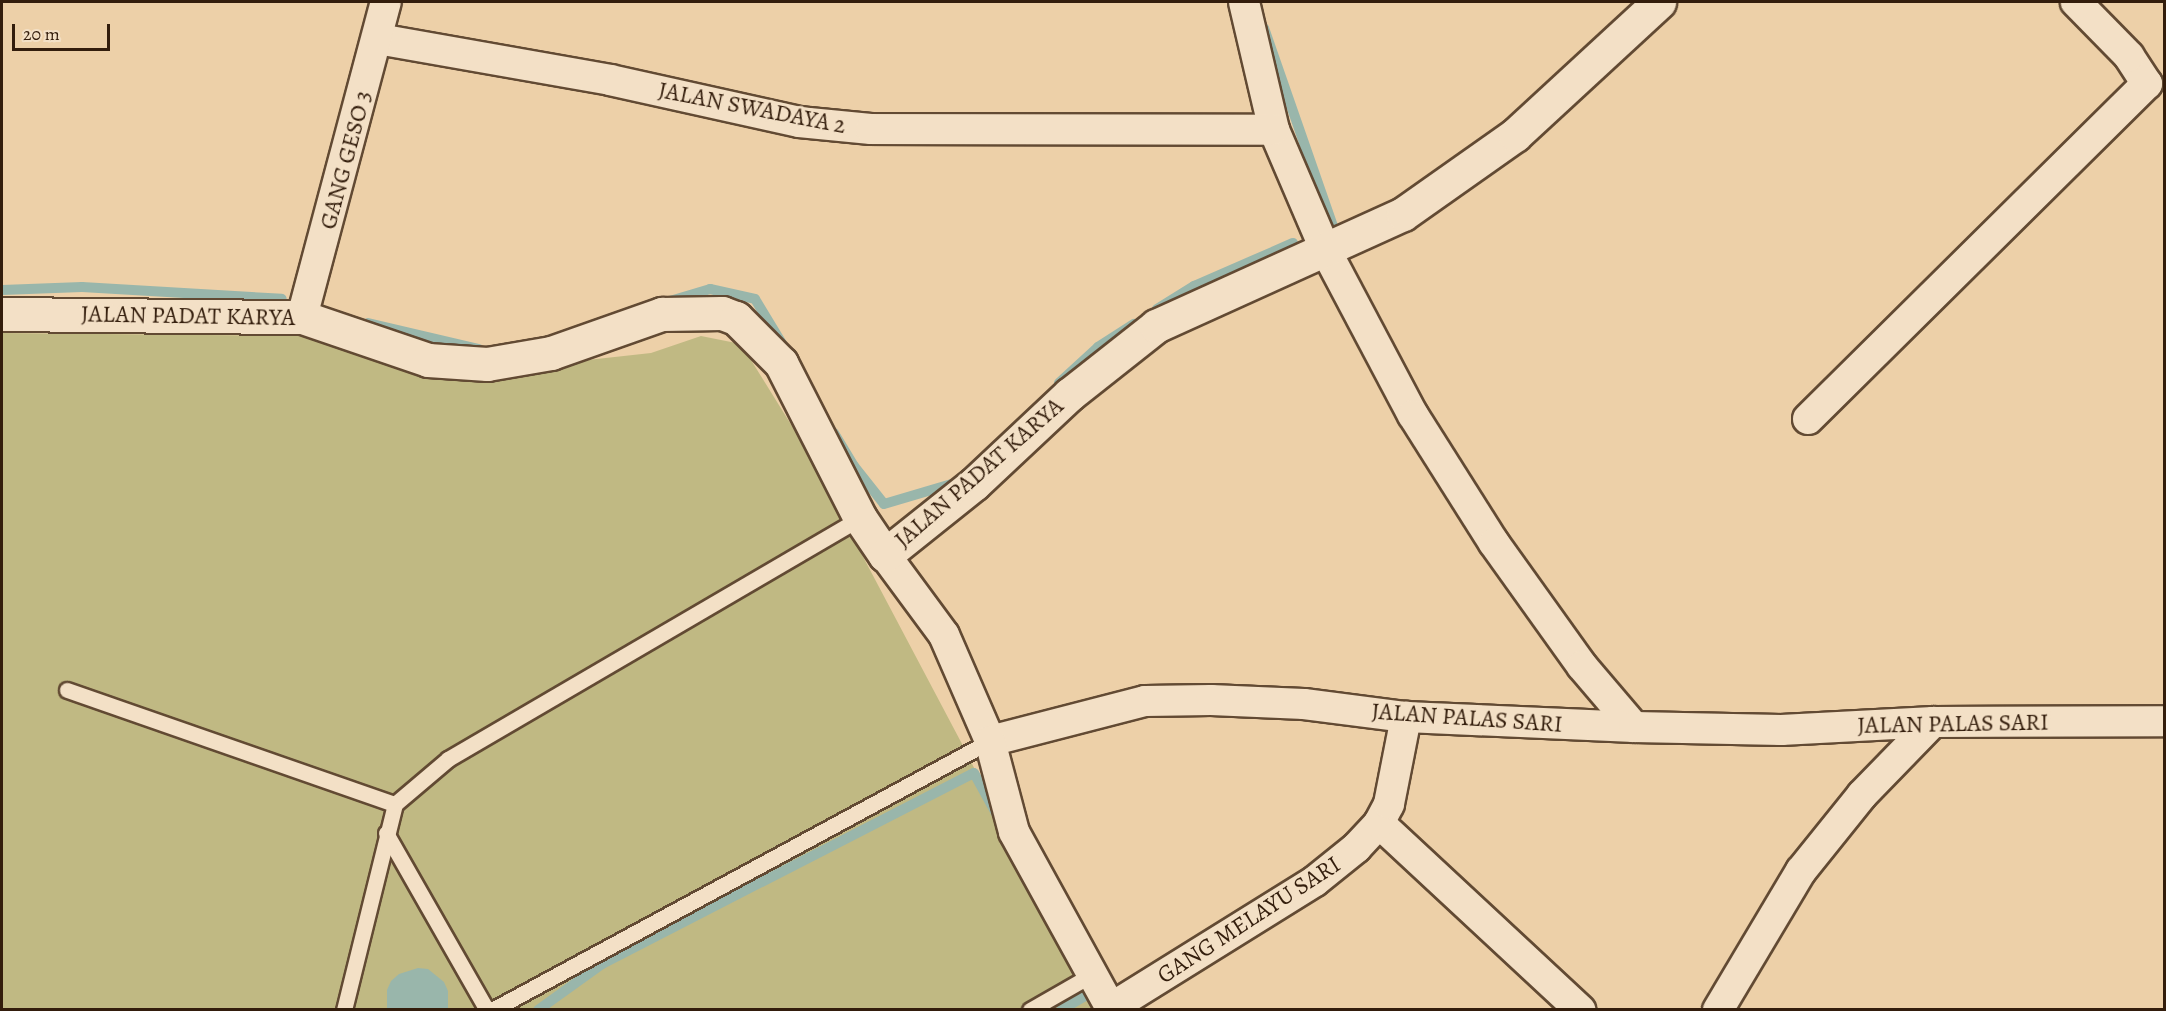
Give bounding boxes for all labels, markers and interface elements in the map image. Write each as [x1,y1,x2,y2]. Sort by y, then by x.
scale bar [15,12,112,50]
text: 20 m [23,22,60,46]
street label: JALAN SWADAYA 2 [656,76,848,140]
street label: GANG GESO 3 [314,88,378,232]
street label: JALAN PADAT KARYA [81,300,295,332]
street label: JALAN PADAT KARYA [889,392,1069,554]
street label: JALAN PALAS SARI [1371,697,1563,739]
street label: JALAN PALAS SARI [1857,708,2049,740]
street label: GANG MELAYU SARI [1152,850,1346,990]

